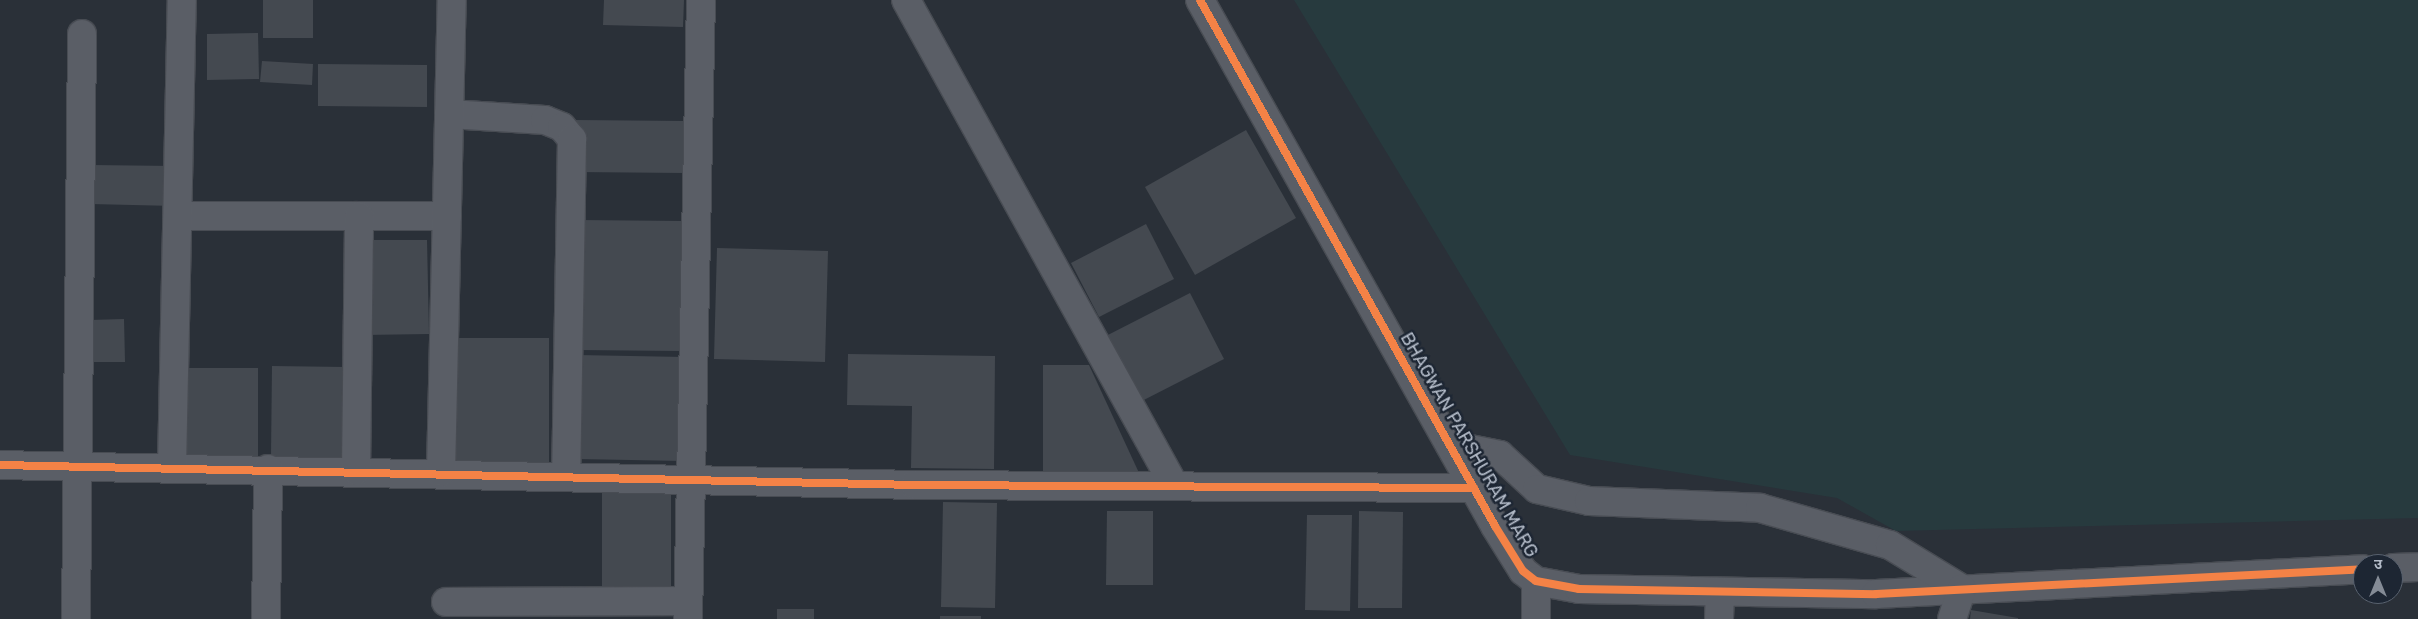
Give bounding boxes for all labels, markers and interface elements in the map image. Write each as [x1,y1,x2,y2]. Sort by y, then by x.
street label: BHAGWAN PARSHURAM MARG [1396,329,1542,561]
north arrow [2353,554,2403,604]
text: उ [2374,556,2382,573]

